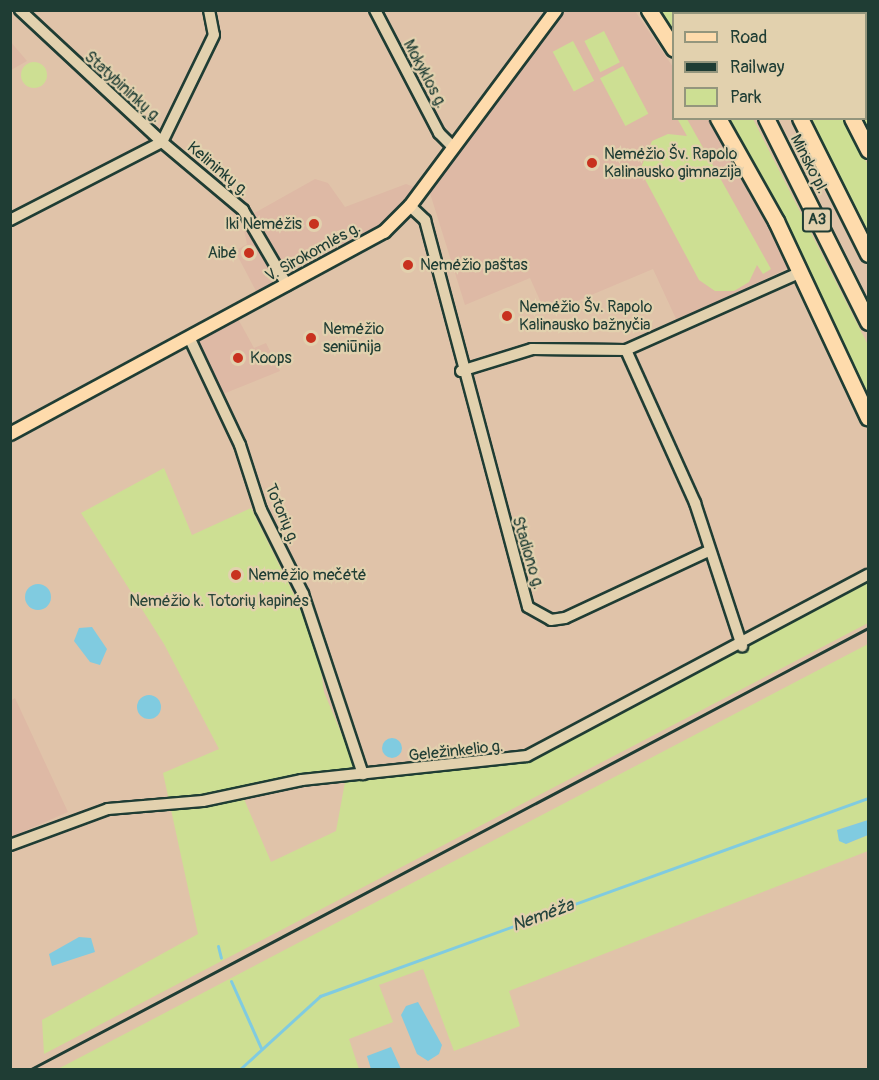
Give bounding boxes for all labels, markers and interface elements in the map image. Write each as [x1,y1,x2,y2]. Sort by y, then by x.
legend [672,12,867,120]
text: Road [730,26,767,49]
street label: Mokyklos g. [399,36,451,112]
street label: Statybininkų g. [80,47,166,127]
text: Railway [730,56,785,79]
text: Park [730,86,762,109]
street label: Minsko pl. [786,131,832,197]
street label: Kelininkų g. [183,138,253,200]
place label: Nemėžio Šv. Rapolo Kalinausko gimnazija [604,144,742,182]
marker: Nemėžio Šv. Rapolo Kalinausko gimnazija [585,156,599,170]
road number: A3 [800,208,834,232]
place label: Iki Nemėžis [225,214,302,234]
marker: Iki Nemėžis [307,217,321,231]
street label: V. Sirokomlės g. [262,218,364,286]
place label: Aibė [207,243,237,263]
marker: Aibė [242,246,256,260]
place label: Nemėžio paštas [420,255,528,275]
marker: Nemėžio paštas [401,258,415,272]
place label: Nemėžio Šv. Rapolo Kalinausko bažnyčia [519,297,652,335]
marker: Nemėžio Šv. Rapolo Kalinausko bažnyčia [500,309,514,323]
place label: Nemėžio seniūnija [323,319,384,357]
marker: Nemėžio seniūnija [304,331,318,345]
place label: Koops [250,348,292,368]
marker: Koops [231,351,245,365]
street label: Totorių g. [261,481,303,547]
street label: Stadiono g. [508,514,548,592]
place label: Nemėžio mečėtė [248,565,366,585]
marker: Nemėžio mečėtė [229,568,243,582]
park label: Nemėžio k. Totorių kapinės [129,591,309,611]
street label: Geležinkelio g. [408,736,504,766]
water label: Nemėža [509,895,577,937]

